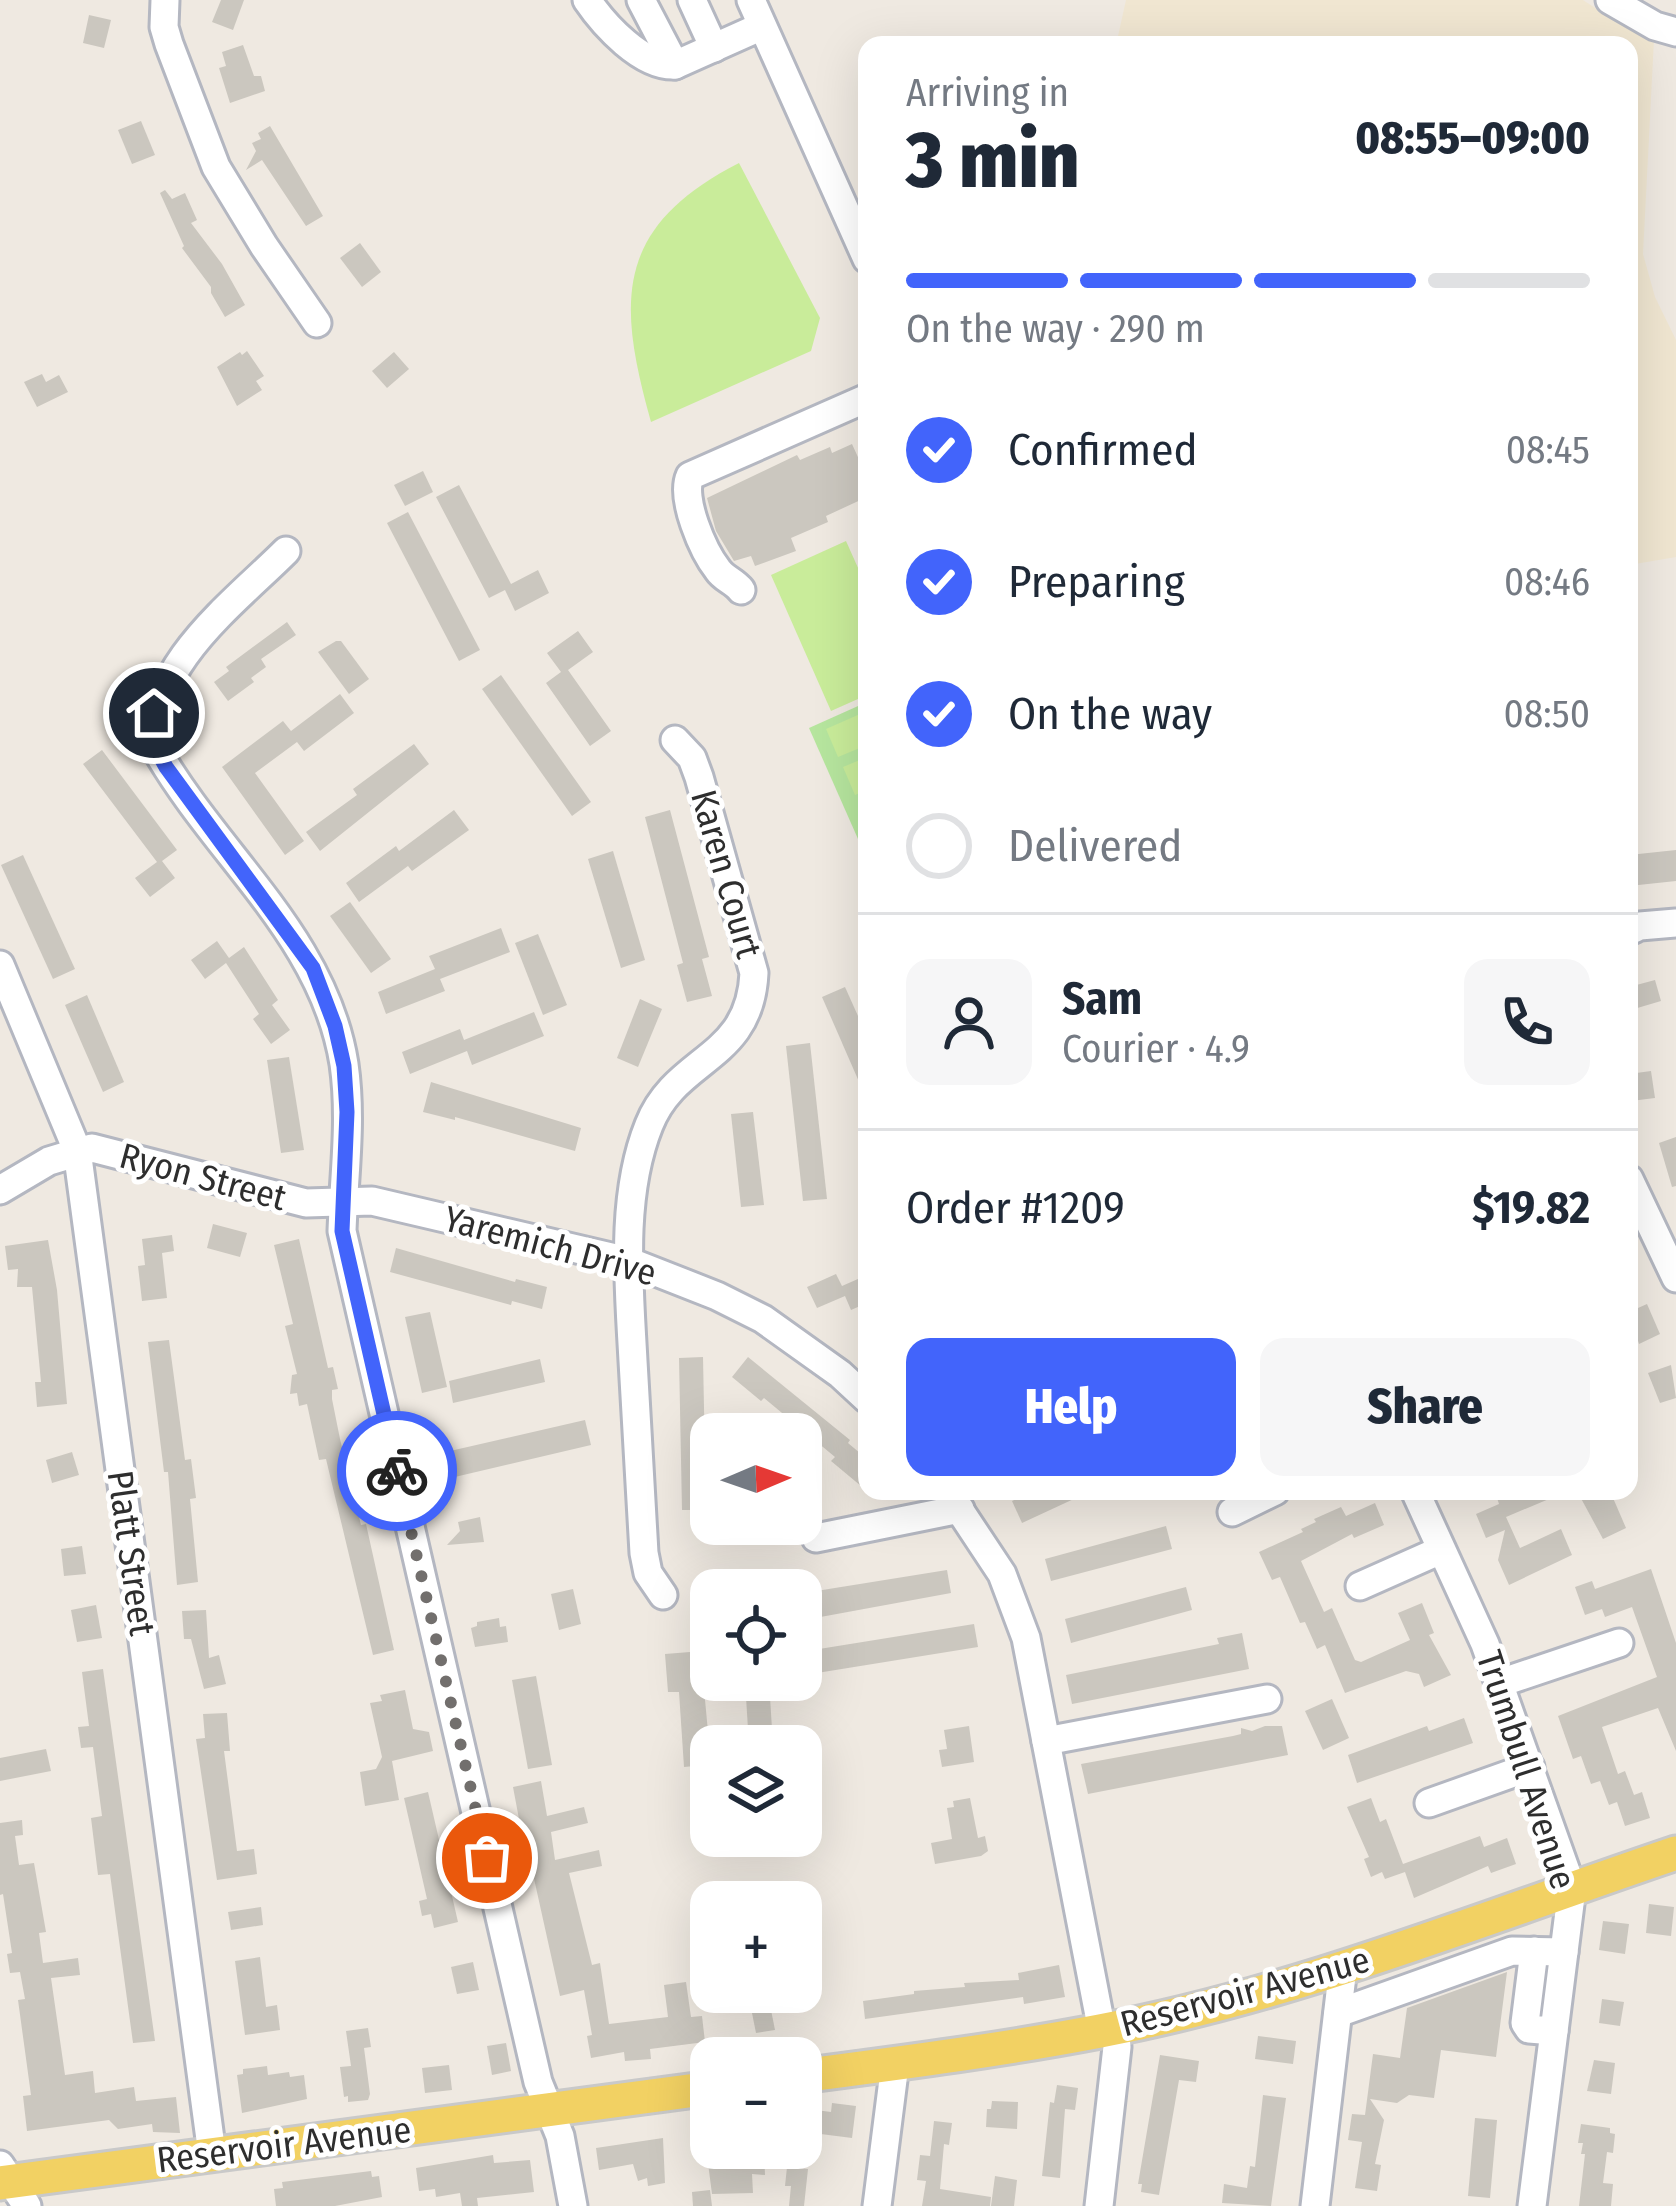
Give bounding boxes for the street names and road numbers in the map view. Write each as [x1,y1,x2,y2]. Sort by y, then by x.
street label: Karen Court [681,785,771,963]
street label: Ryon Street [115,1134,291,1220]
street label: Yaremich Drive [439,1197,661,1295]
street label: Platt Street [98,1468,164,1638]
street label: Trumbull Avenue [1467,1645,1585,1895]
street label: Reservoir Avenue [1116,1938,1374,2046]
street label: Reservoir Avenue [154,2108,414,2182]

